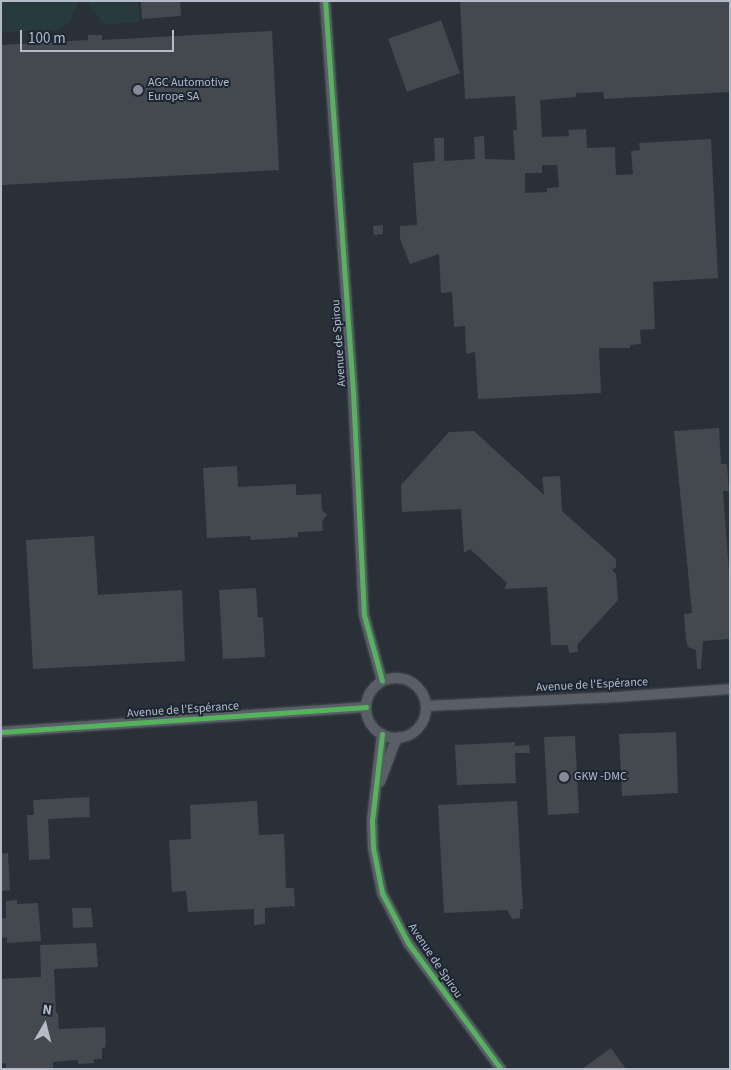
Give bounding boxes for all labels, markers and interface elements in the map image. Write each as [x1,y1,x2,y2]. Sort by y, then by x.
scale bar [22,20,176,52]
text: 100 m [28,28,66,49]
place label: AGC Automotive Europe SA [148,76,229,104]
marker: AGC Automotive Europe SA [132,84,144,96]
street label: Avenue de Spirou [329,299,349,387]
street label: Avenue de l'Espérance [536,675,648,695]
street label: Avenue de l'Espérance [127,699,239,721]
place label: GKW -DMC [574,770,627,784]
marker: GKW -DMC [558,771,570,783]
street label: Avenue de Spirou [405,921,465,1001]
north arrow [20,1000,70,1050]
text: N [41,1000,53,1021]

